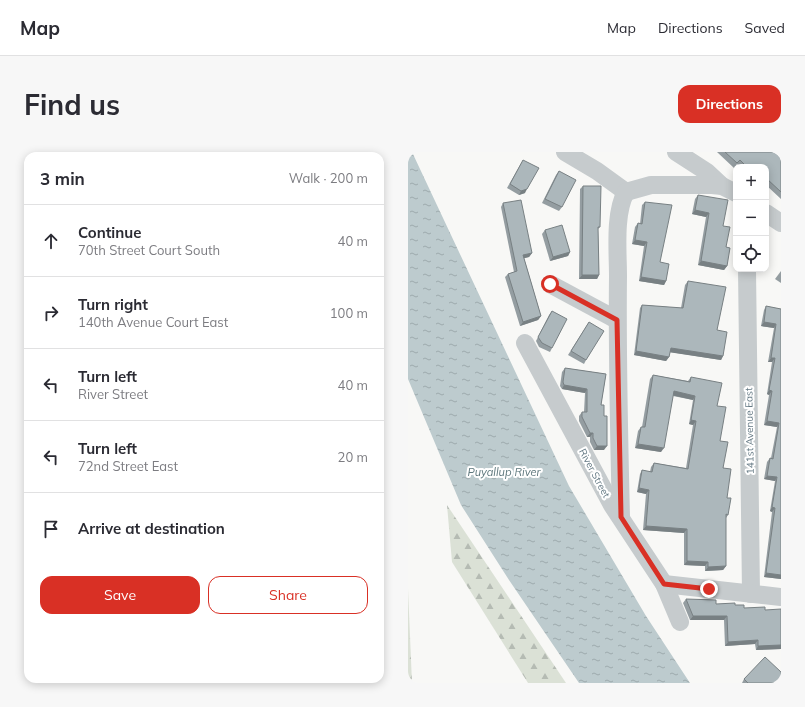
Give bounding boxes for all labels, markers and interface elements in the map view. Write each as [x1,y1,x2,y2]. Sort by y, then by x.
text: Map [20,16,60,40]
text: Map [607,19,636,37]
text: Directions [658,19,723,37]
text: Saved [745,19,785,37]
button: Directions [678,85,781,123]
text: Find us [24,87,120,122]
map controls [733,164,769,272]
button: + [733,164,769,200]
text: 3 min [40,168,85,189]
text: Walk · 200 m [289,170,368,186]
button: − [733,200,769,236]
text: Continue [78,223,141,242]
icon: ahead [40,230,62,252]
text: 40 m [338,233,368,249]
button: locate [733,236,769,272]
text: 70th Street Court South [78,242,220,258]
route start [541,275,559,293]
text: Turn right [78,295,148,314]
icon: right [40,302,62,324]
text: 100 m [330,305,368,321]
text: 140th Avenue Court East [78,314,228,330]
text: Turn left [78,367,137,386]
icon: left [40,374,62,396]
text: 40 m [338,377,368,393]
text: River Street [78,386,148,402]
street label: 141st Avenue East [742,387,757,474]
text: Turn left [78,439,137,458]
icon: left [40,446,62,468]
street label: River Street [576,446,613,501]
text: 20 m [338,449,368,465]
text: 72nd Street East [78,458,178,474]
water label: Puyallup River [468,465,541,479]
icon: arrive [40,518,62,540]
text: Arrive at destination [78,519,225,538]
button: Save [40,576,200,614]
button: Share [208,576,368,614]
route end [700,580,718,598]

